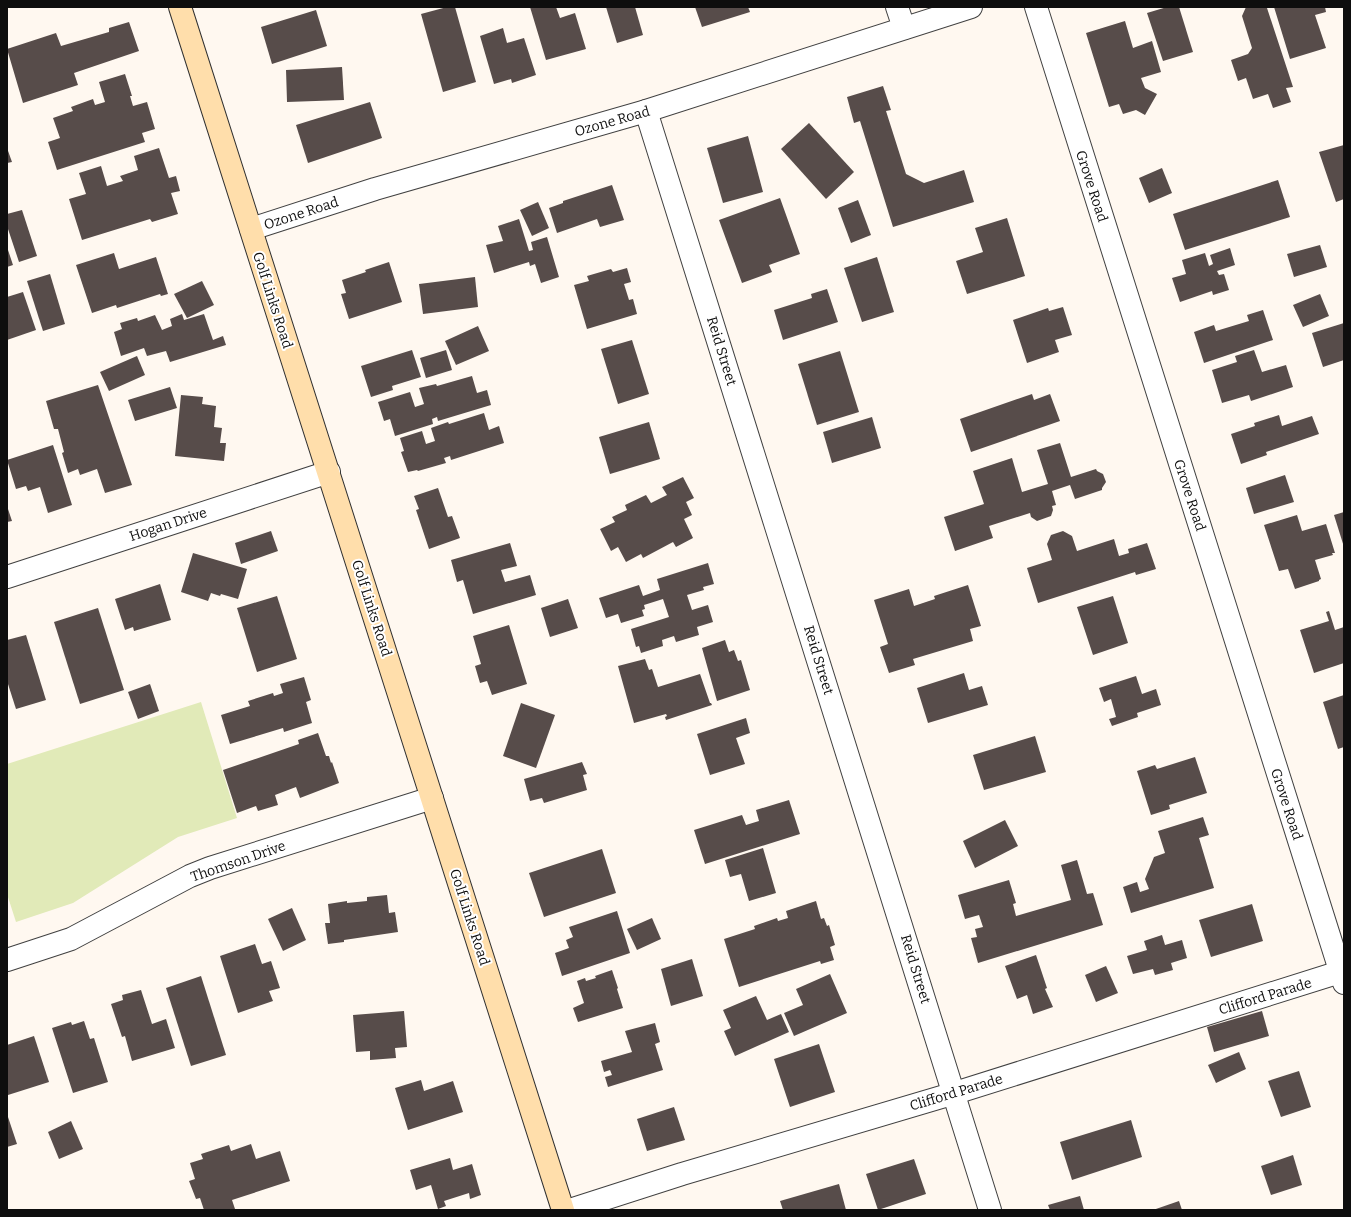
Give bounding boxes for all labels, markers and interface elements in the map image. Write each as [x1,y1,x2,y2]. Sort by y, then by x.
street label: Ozone Road [573,103,652,140]
street label: Grove Road [1072,148,1111,224]
street label: Ozone Road [262,193,341,234]
street label: Golf Links Road [249,250,296,351]
street label: Reid Street [703,315,740,388]
street label: Grove Road [1170,457,1209,533]
street label: Hogan Drive [127,504,209,545]
street label: Golf Links Road [348,558,395,659]
street label: Reid Street [800,624,837,697]
street label: Grove Road [1267,766,1306,842]
street label: Thomson Drive [189,837,288,886]
street label: Golf Links Road [446,867,493,968]
street label: Reid Street [897,933,934,1006]
street label: Clifford Parade [1217,974,1314,1019]
street label: Clifford Parade [908,1070,1005,1115]

